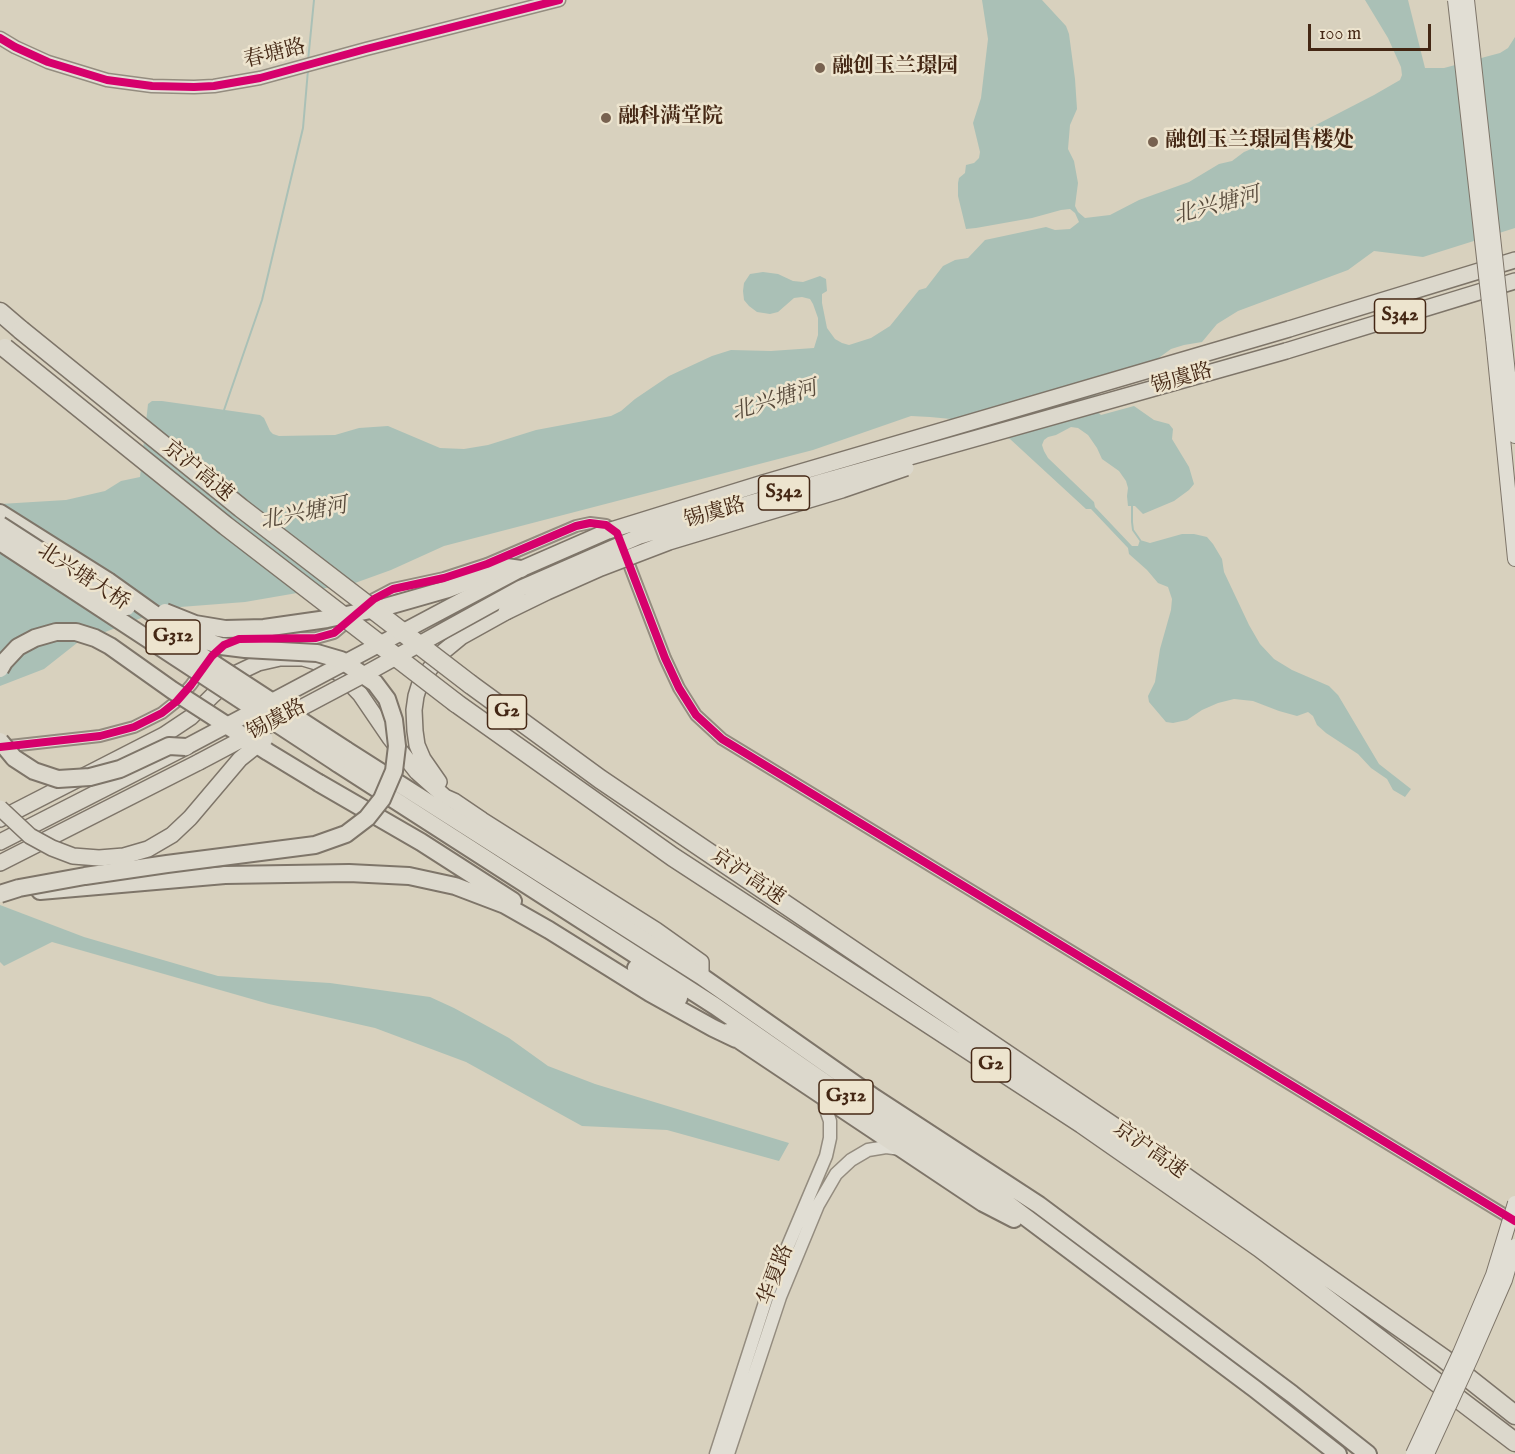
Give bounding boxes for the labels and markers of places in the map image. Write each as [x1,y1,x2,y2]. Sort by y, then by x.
place label: 融创玉兰璟园 [832,55,958,81]
marker: 融创玉兰璟园 [813,61,827,75]
place label: 融科满堂院 [618,105,723,131]
marker: 融科满堂院 [599,111,613,125]
place label: 融创玉兰璟园售楼处 [1165,129,1354,155]
marker: 融创玉兰璟园售楼处 [1146,135,1160,149]

